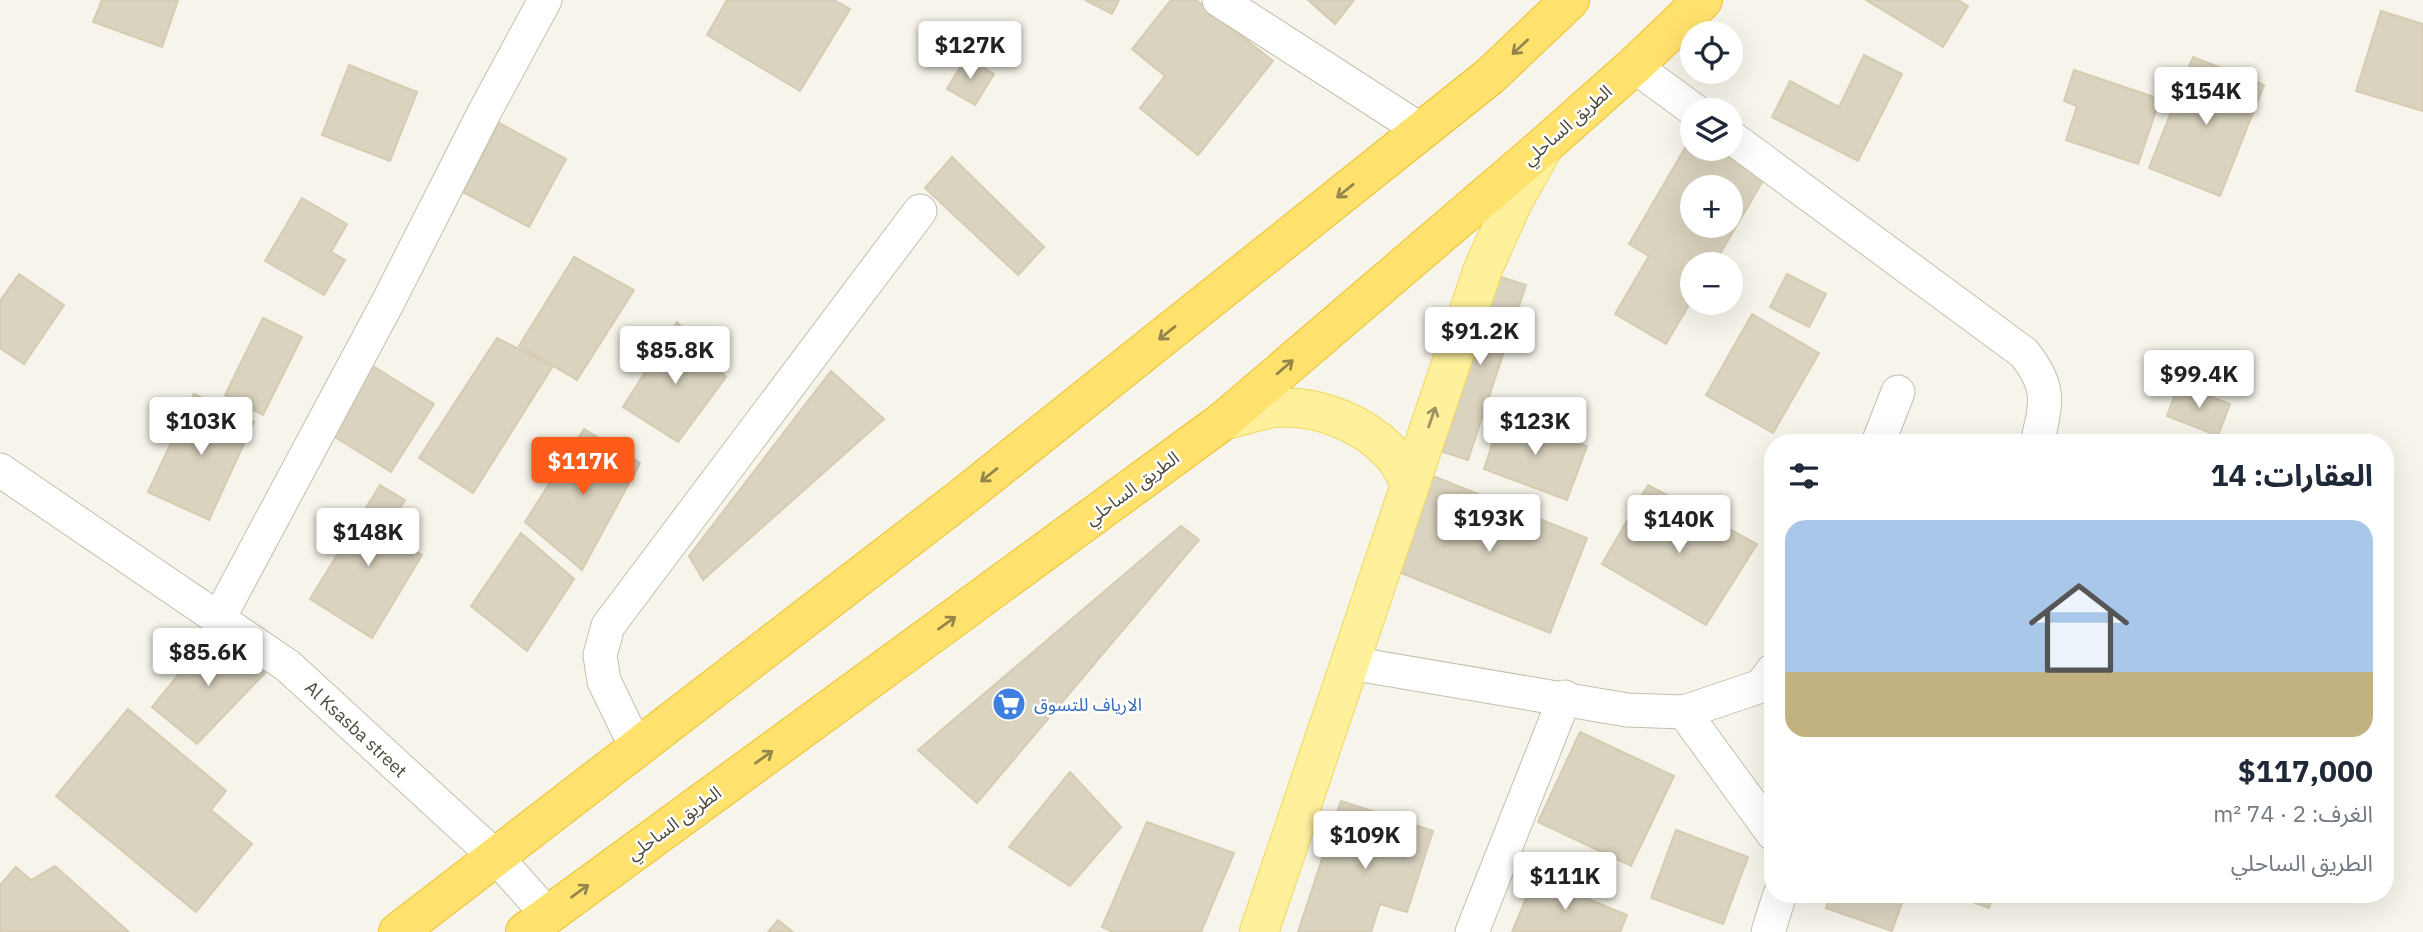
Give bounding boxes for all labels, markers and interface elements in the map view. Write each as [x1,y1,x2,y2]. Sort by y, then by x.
map controls [1680,21,1743,315]
button: locate [1680,21,1743,84]
pin: $127K [921,22,1019,81]
text: $127K [934,29,1006,59]
one-way arrow [1511,39,1529,55]
pin: $154K [2157,68,2255,127]
text: $154K [2170,75,2242,105]
street label: الطريق الساحلي [1517,80,1618,172]
button: layers [1680,98,1743,161]
button: + [1680,175,1743,238]
one-way arrow [1336,184,1354,199]
button: − [1680,252,1743,315]
pin: $91.2K [1423,308,1537,367]
text: $91.2K [1441,315,1519,345]
pin: $85.8K [618,326,732,386]
one-way arrow [1158,326,1177,341]
text: $85.8K [636,334,714,364]
pin: $99.4K [2142,350,2256,410]
text: $99.4K [2160,358,2238,388]
one-way arrow [1276,360,1294,376]
pin: $103K [152,398,250,457]
pin: $123K [1486,398,1584,457]
text: $103K [165,405,237,435]
text: $123K [1499,405,1571,435]
one-way arrow [1427,407,1439,429]
pin: $117K [534,438,632,497]
text: $117K [547,445,619,475]
street label: الطريق الساحلي [1080,446,1185,532]
text: العقارات: 14 [2211,455,2373,494]
icon: filters [1785,457,1823,495]
one-way arrow [981,468,999,483]
pin: $193K [1440,494,1538,554]
pin: $140K [1630,496,1728,555]
text: $193K [1453,502,1525,532]
text: $140K [1643,503,1715,533]
pin: $148K [319,508,417,568]
text: $148K [332,516,404,546]
icon: home [2016,565,2142,691]
one-way arrow [937,615,956,630]
pin: $85.6K [151,628,265,688]
text: $85.6K [169,636,247,666]
street label: Al Ksasba street [300,676,412,782]
supermarket icon: الارياف للتسوق [990,685,1028,723]
place label: الارياف للتسوق [1034,693,1142,716]
one-way arrow [754,750,773,765]
text: $117,000 [2238,751,2373,790]
street label: الطريق الساحلي [622,781,727,867]
text: الغرف: 2 · 74 m² [2213,798,2373,828]
pin: $109K [1316,812,1414,871]
text: $109K [1329,819,1401,849]
text: الطريق الساحلي [2231,847,2373,877]
pin: $111K [1516,852,1614,912]
text: $111K [1529,860,1601,890]
one-way arrow [570,884,589,899]

